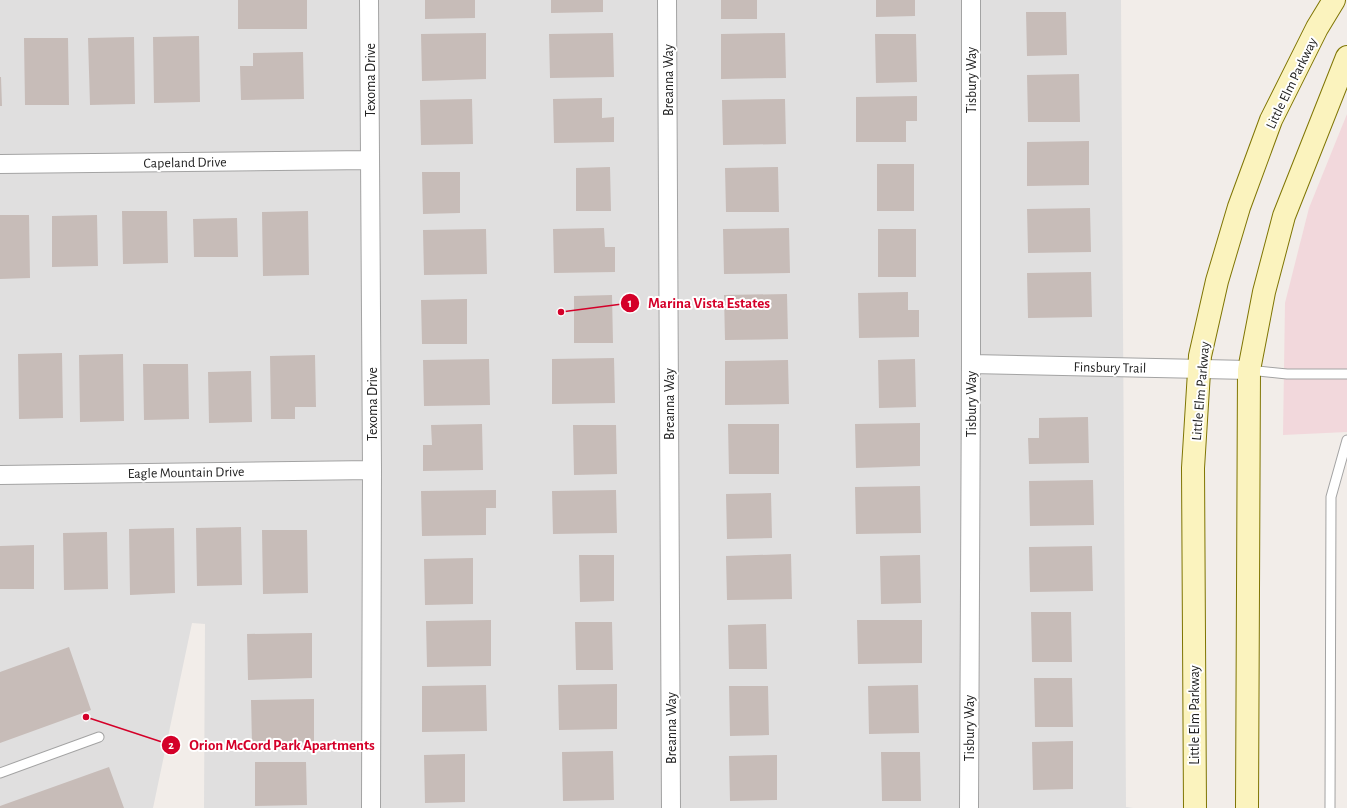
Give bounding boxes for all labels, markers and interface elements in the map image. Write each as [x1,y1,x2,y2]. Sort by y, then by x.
street label: Little Elm Parkway [1264,36,1320,131]
street label: Texoma Drive [364,43,378,117]
street label: Breanna Way [662,44,676,116]
street label: Tisbury Way [965,47,979,113]
street label: Capeland Drive [143,155,227,171]
callout: Marina Vista Estates [620,289,778,316]
text: Marina Vista Estates [648,296,770,311]
text: 1 [628,297,632,309]
street label: Little Elm Parkway [1190,341,1212,441]
street label: Finsbury Trail [1074,360,1146,376]
street label: Texoma Drive [366,367,380,441]
street label: Breanna Way [663,368,677,440]
street label: Tisbury Way [965,371,979,437]
street label: Eagle Mountain Drive [127,465,245,481]
street label: Little Elm Parkway [1188,665,1202,765]
street label: Breanna Way [665,692,679,764]
street label: Tisbury Way [963,695,977,761]
callout: Orion McCord Park Apartments [161,731,383,758]
text: Orion McCord Park Apartments [189,738,375,753]
text: 2 [168,739,174,751]

